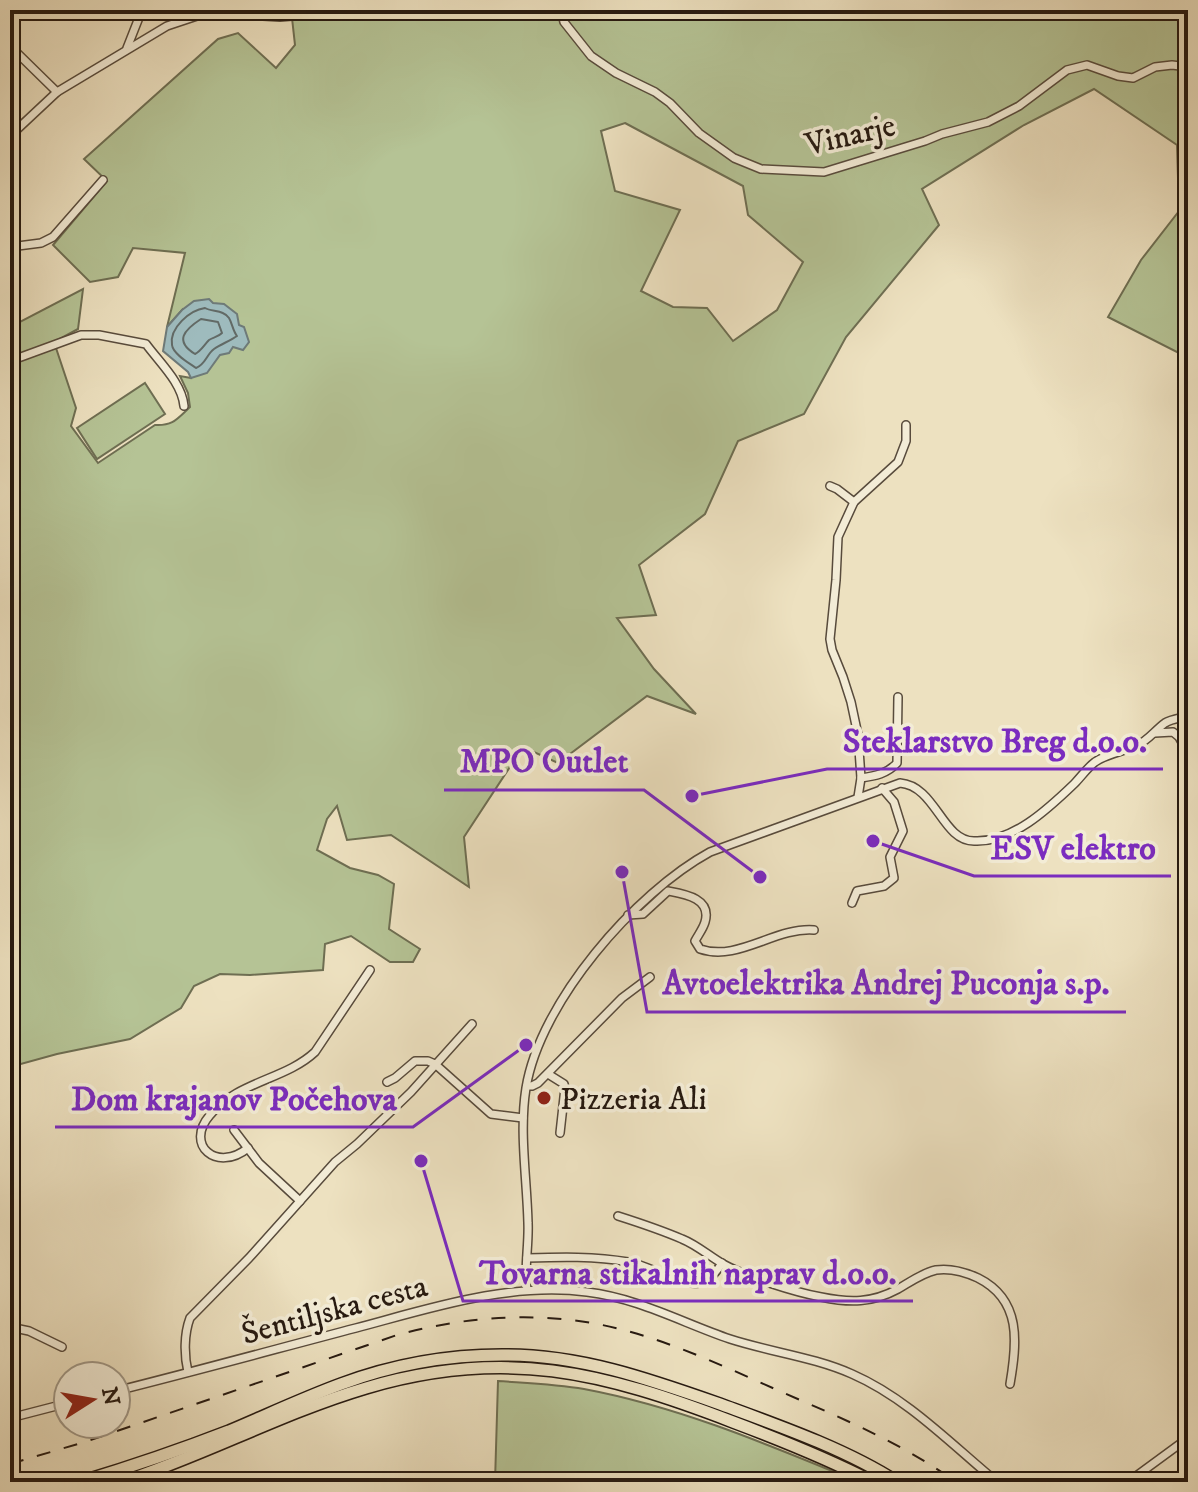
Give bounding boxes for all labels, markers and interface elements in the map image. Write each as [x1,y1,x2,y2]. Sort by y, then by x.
street label: Vinarje [800,106,899,166]
callout: Steklarstvo Breg d.o.o. [827,711,1163,769]
text: Steklarstvo Breg d.o.o. [843,721,1147,763]
callout: MPO Outlet [444,732,644,790]
text: MPO Outlet [460,741,628,783]
callout: ESV elektro [974,818,1171,876]
text: ESV elektro [990,828,1156,870]
callout: Avtoelektrika Andrej Puconja s.p. [647,954,1126,1012]
text: Avtoelektrika Andrej Puconja s.p. [661,963,1110,1005]
callout: Dom krajanov Počehova [55,1069,413,1127]
text: Dom krajanov Počehova [71,1079,397,1121]
place label: Pizzeria Ali [560,1080,707,1120]
marker: Pizzeria Ali [535,1089,553,1107]
callout: Tovarna stikalnih naprav d.o.o. [463,1243,913,1301]
text: Tovarna stikalnih naprav d.o.o. [478,1253,897,1295]
street label: Šentiljska cesta [237,1267,432,1355]
north arrow [52,1360,132,1440]
text: N [95,1385,125,1408]

